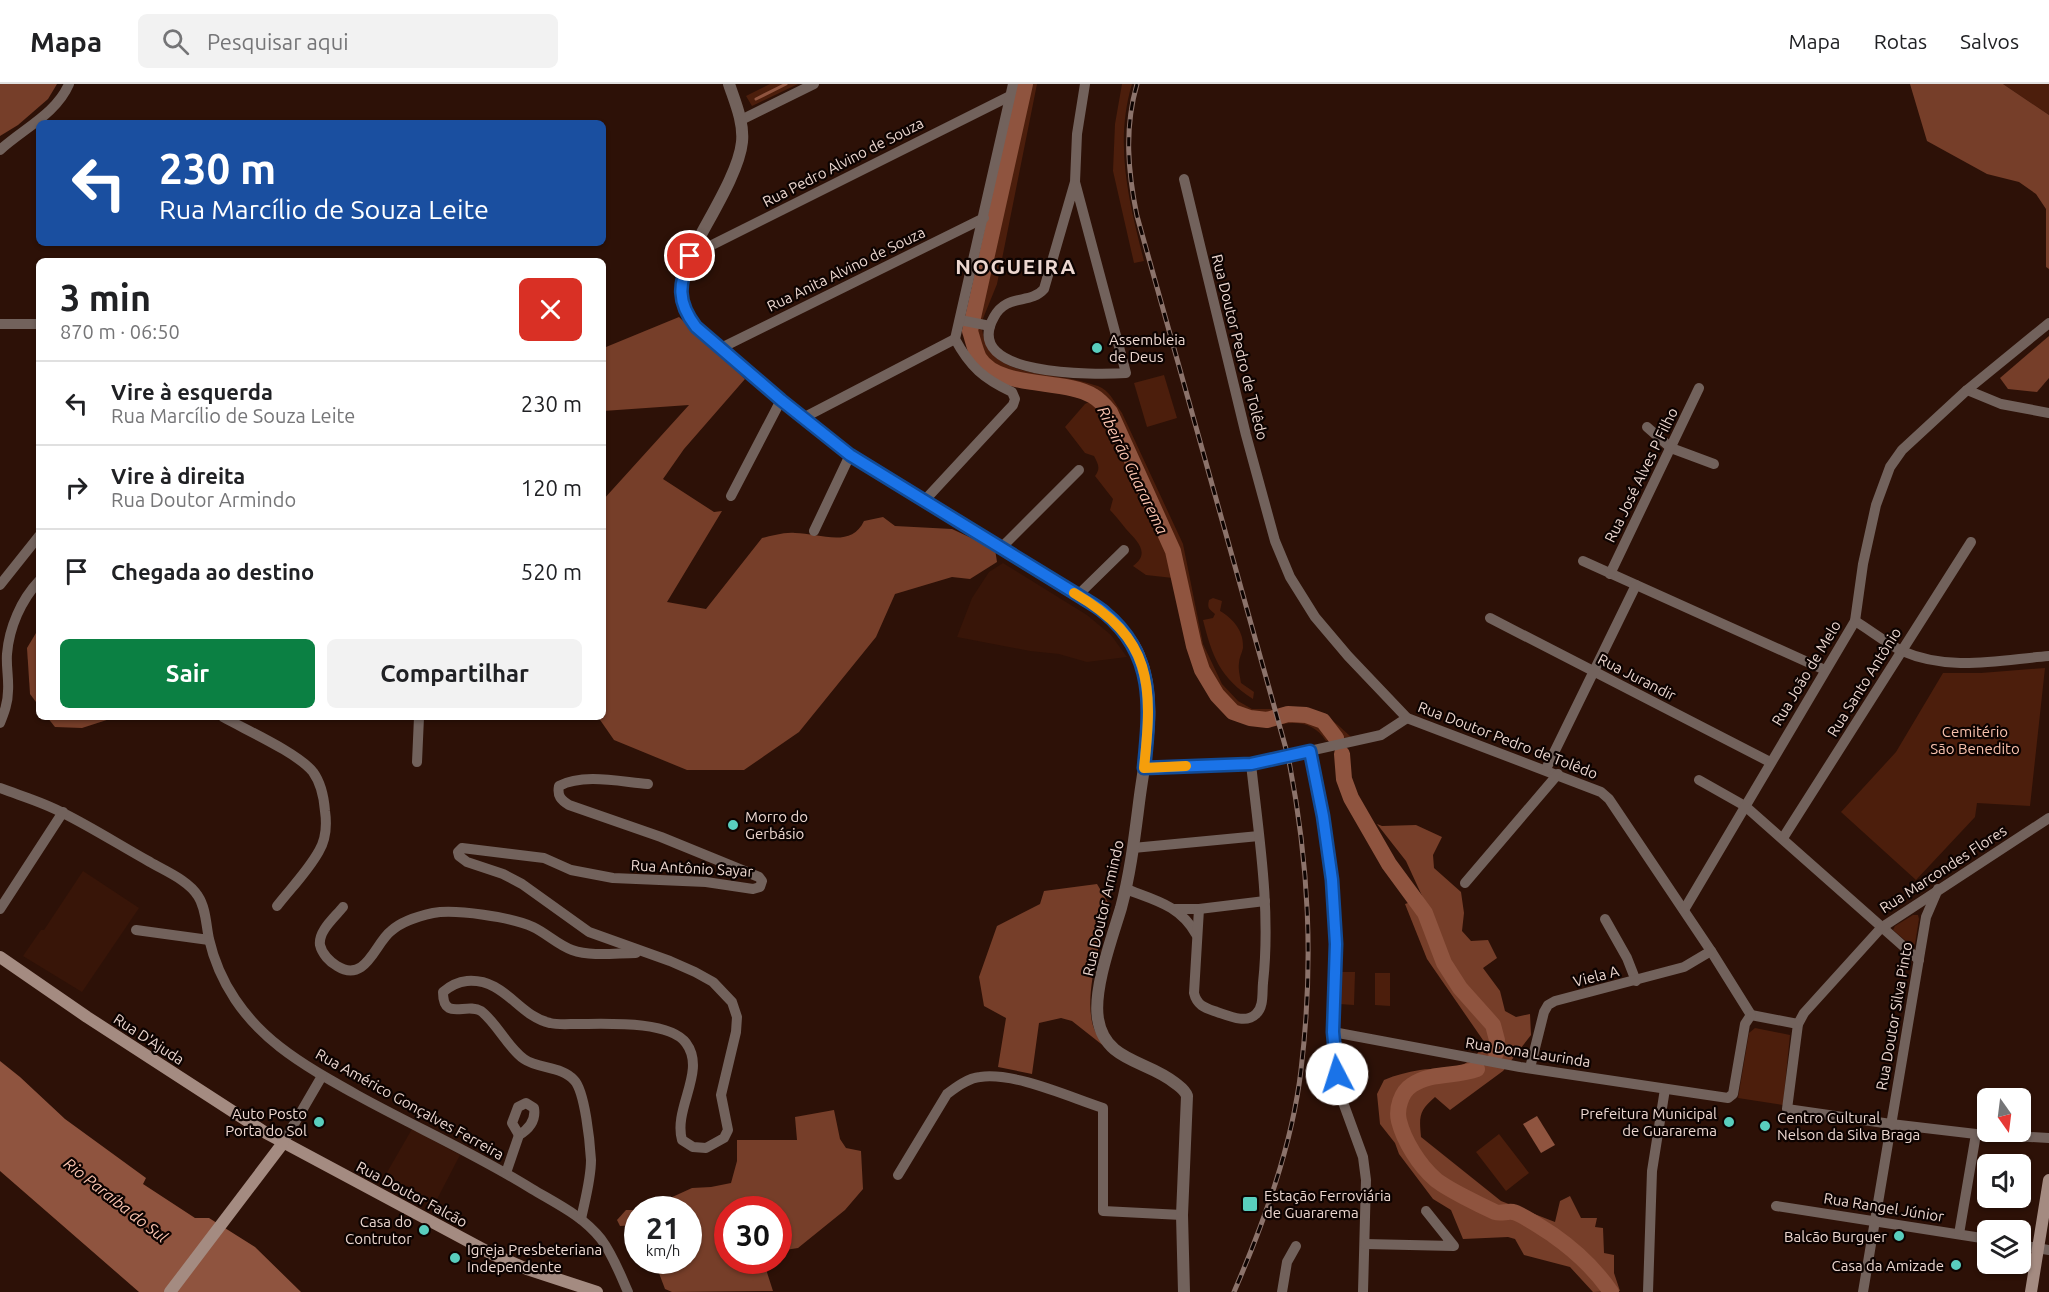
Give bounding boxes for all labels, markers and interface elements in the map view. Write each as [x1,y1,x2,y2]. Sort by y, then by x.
search box [138,14,558,68]
icon: search [159,25,192,58]
text: Mapa [30,26,102,57]
text: Pesquisar aqui [207,29,349,54]
text: Mapa [1789,29,1841,53]
text: Rotas [1874,29,1927,53]
text: Salvos [1960,29,2019,53]
street label: Rua Pedro Alvino de Souza [760,114,926,210]
icon: left [60,144,138,222]
text: 230 m [159,145,276,192]
text: Rua Marcílio de Souza Leite [159,194,489,224]
street label: Rua Anita Alvino de Souza [764,223,928,315]
pin [664,230,715,281]
icon: arrive [673,239,706,272]
street label: Rua Doutor Pedro de Tolêdo [1209,252,1271,442]
district label: NOGUEIRA [955,254,1077,278]
text: 3 min [60,277,151,318]
button: close [519,278,582,341]
text: 870 m · 06:50 [60,320,180,343]
place label: Assembleia de Deus [1109,331,1186,365]
marker: Assembleia de Deus [1090,341,1104,355]
text: Vire à esquerda [111,379,273,404]
icon: left [60,387,93,420]
text: 230 m [521,391,582,416]
water label: Ribeirão Guararema [1094,403,1172,537]
text: Rua Marcílio de Souza Leite [111,404,355,427]
street label: Rua José Alves P Filho [1601,405,1681,545]
text: Vire à direita [111,463,245,488]
icon: right [60,471,93,504]
text: 120 m [521,475,582,500]
text: Rua Doutor Armindo [111,488,296,511]
icon: arrive [60,555,93,588]
text: Chegada ao destino [111,559,314,584]
text: 520 m [521,559,582,584]
street label: Rua João de Melo [1768,617,1844,729]
street label: Rua Santo Antônio [1824,624,1904,740]
button: Sair [60,639,315,708]
button: Compartilhar [327,639,582,708]
street label: Rua Jurandir [1595,650,1679,704]
street label: Rua Doutor Pedro de Tolêdo [1416,698,1600,782]
park label: Cemitério São Benedito [1930,723,2020,757]
place label: Morro do Gerbásio [745,808,808,842]
marker: Morro do Gerbásio [726,818,740,832]
street label: Rua Marcondes Flores [1876,822,2010,916]
street label: Rua Doutor Armindo [1079,838,1127,978]
street label: Rua Antônio Sayar [630,856,754,880]
street label: Rua Doutor Silva Pinto [1873,940,1915,1092]
street label: Viela A [1571,962,1621,990]
street label: Rua D'Ajuda [111,1010,187,1068]
street label: Rua Dona Laurinda [1464,1034,1592,1070]
position arrow [1305,1042,1369,1106]
street label: Rua Américo Gonçalves Ferreira [313,1045,507,1163]
north arrow [1977,1088,2031,1142]
map controls [1977,1088,2031,1274]
place label: Auto Posto Porta do Sol [225,1105,307,1139]
place label: Prefeitura Municipal de Guararema [1580,1105,1717,1139]
place label: Centro Cultural Nelson da Silva Braga [1777,1109,1920,1143]
marker: Auto Posto Porta do Sol [312,1115,326,1129]
marker: Prefeitura Municipal de Guararema [1722,1115,1736,1129]
marker: Centro Cultural Nelson da Silva Braga [1758,1119,1772,1133]
water label: Rio Paraíba do Sul [61,1154,172,1246]
button: sound [1977,1154,2031,1208]
street label: Rua Doutor Falcão [354,1158,470,1230]
place label: Estação Ferroviária de Guararema [1264,1187,1391,1221]
street label: Rua Rangel Júnior [1823,1189,1946,1225]
marker: Estação Ferroviária de Guararema [1241,1195,1259,1213]
speed limit sign: 30 [714,1196,792,1274]
text: 21 [646,1211,680,1245]
place label: Casa do Contrutor [345,1213,412,1247]
button: layers [1977,1220,2031,1274]
marker: Casa do Contrutor [417,1223,431,1237]
place label: Balcão Burguer [1784,1228,1887,1245]
marker: Balcão Burguer [1892,1229,1906,1243]
place label: Igreja Presbeteriana Independente [467,1241,602,1275]
text: km/h [646,1242,680,1259]
marker: Igreja Presbeteriana Independente [448,1251,462,1265]
place label: Casa da Amizade [1832,1257,1944,1274]
marker: Casa da Amizade [1949,1258,1963,1272]

